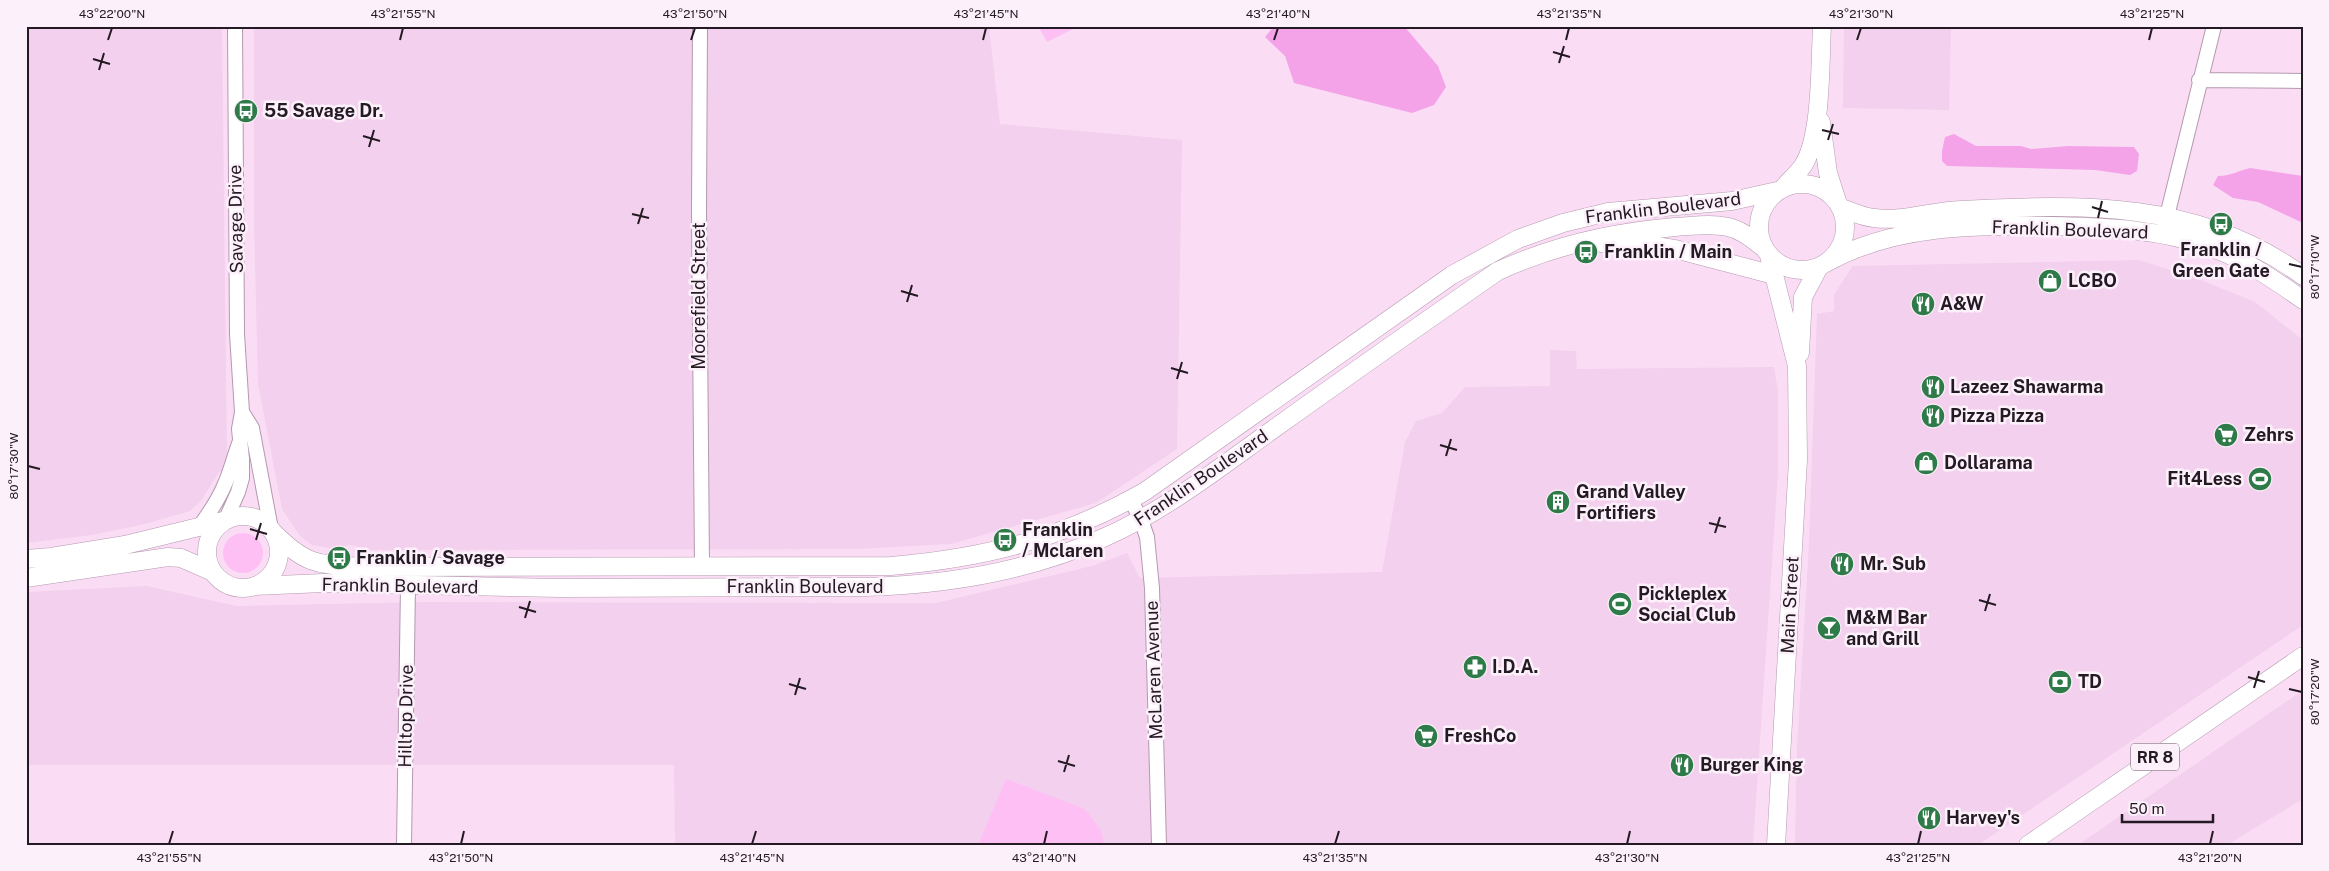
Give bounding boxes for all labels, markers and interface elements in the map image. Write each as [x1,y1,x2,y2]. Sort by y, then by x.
text: 43°22'00"N [79,7,145,21]
text: 43°21'55"N [370,7,436,21]
text: 43°21'50"N [663,7,727,21]
text: 43°21'45"N [954,7,1018,21]
text: 43°21'40"N [1246,7,1310,21]
text: 43°21'35"N [1536,7,1602,21]
text: 43°21'30"N [1829,7,1893,21]
text: 43°21'25"N [2120,7,2184,21]
bus stop icon: 55 Savage Dr. [233,98,259,124]
place label: 55 Savage Dr. [264,100,384,121]
street label: Savage Drive [224,164,247,274]
street label: Franklin Boulevard [1584,188,1742,227]
bus stop icon: Franklin / Green Gate [2208,211,2234,237]
street label: Franklin Boulevard [1991,216,2149,243]
street label: Moorefield Street [688,222,709,370]
text: 80°17'10"W [2308,234,2322,299]
bus stop icon: Franklin / Main [1573,239,1599,265]
place label: Franklin / Green Gate [2172,239,2270,281]
place label: Franklin / Main [1604,241,1732,262]
shop icon: LCBO [2037,268,2063,294]
place label: LCBO [2068,270,2117,291]
restaurant icon: A&W [1910,291,1936,317]
place label: A&W [1940,293,1984,314]
restaurant icon: Lazeez Shawarma [1920,374,1946,400]
place label: Lazeez Shawarma [1950,376,2103,397]
restaurant icon: Pizza Pizza [1920,403,1946,429]
place label: Pizza Pizza [1950,405,2044,426]
supermarket icon: Zehrs [2213,422,2239,448]
place label: Zehrs [2244,424,2294,445]
street label: Franklin Boulevard [1130,425,1272,530]
text: 80°17'30"W [7,432,21,500]
shop icon: Dollarama [1913,450,1939,476]
place label: Dollarama [1944,452,2033,473]
sports icon: Fit4Less [2247,466,2273,492]
place label: Fit4Less [2167,468,2242,489]
place label: Grand Valley Fortifiers [1576,481,1686,523]
building icon: Grand Valley Fortifiers [1545,489,1571,515]
place label: Franklin / Mclaren [1022,519,1103,561]
bus stop icon: Franklin / Mclaren [992,527,1018,553]
bus stop icon: Franklin / Savage [326,545,352,571]
place label: Franklin / Savage [356,547,505,568]
restaurant icon: Mr. Sub [1829,551,1855,577]
place label: Mr. Sub [1860,553,1926,574]
street label: Main Street [1776,556,1803,654]
street label: Franklin Boulevard [321,574,479,597]
street label: Franklin Boulevard [727,576,883,597]
place label: Pickleplex Social Club [1638,583,1736,625]
sports icon: Pickleplex Social Club [1607,591,1633,617]
street label: McLaren Avenue [1141,600,1166,740]
place label: M&M Bar and Grill [1846,607,1928,649]
bar icon: M&M Bar and Grill [1816,615,1842,641]
pharmacy icon: I.D.A. [1462,654,1488,680]
place label: I.D.A. [1492,656,1538,677]
text: 80°17'20"W [2308,658,2322,725]
street label: Hilltop Drive [394,664,417,768]
bank icon: TD [2047,669,2073,695]
place label: TD [2078,671,2102,692]
supermarket icon: FreshCo [1413,723,1439,749]
place label: FreshCo [1444,725,1516,746]
road number: RR 8 [2131,744,2179,770]
restaurant icon: Burger King [1669,752,1695,778]
place label: Burger King [1700,754,1803,775]
scale bar [2122,791,2213,823]
text: 50 m [2129,800,2164,817]
restaurant icon: Harvey's [1916,805,1942,831]
place label: Harvey's [1946,807,2020,828]
text: 43°21'55"N [136,851,202,865]
text: 43°21'50"N [429,851,493,865]
text: 43°21'45"N [720,851,784,865]
text: 43°21'40"N [1012,851,1076,865]
text: 43°21'35"N [1302,851,1368,865]
text: 43°21'30"N [1595,851,1659,865]
text: 43°21'25"N [1886,851,1950,865]
text: 43°21'20"N [2178,851,2242,865]

